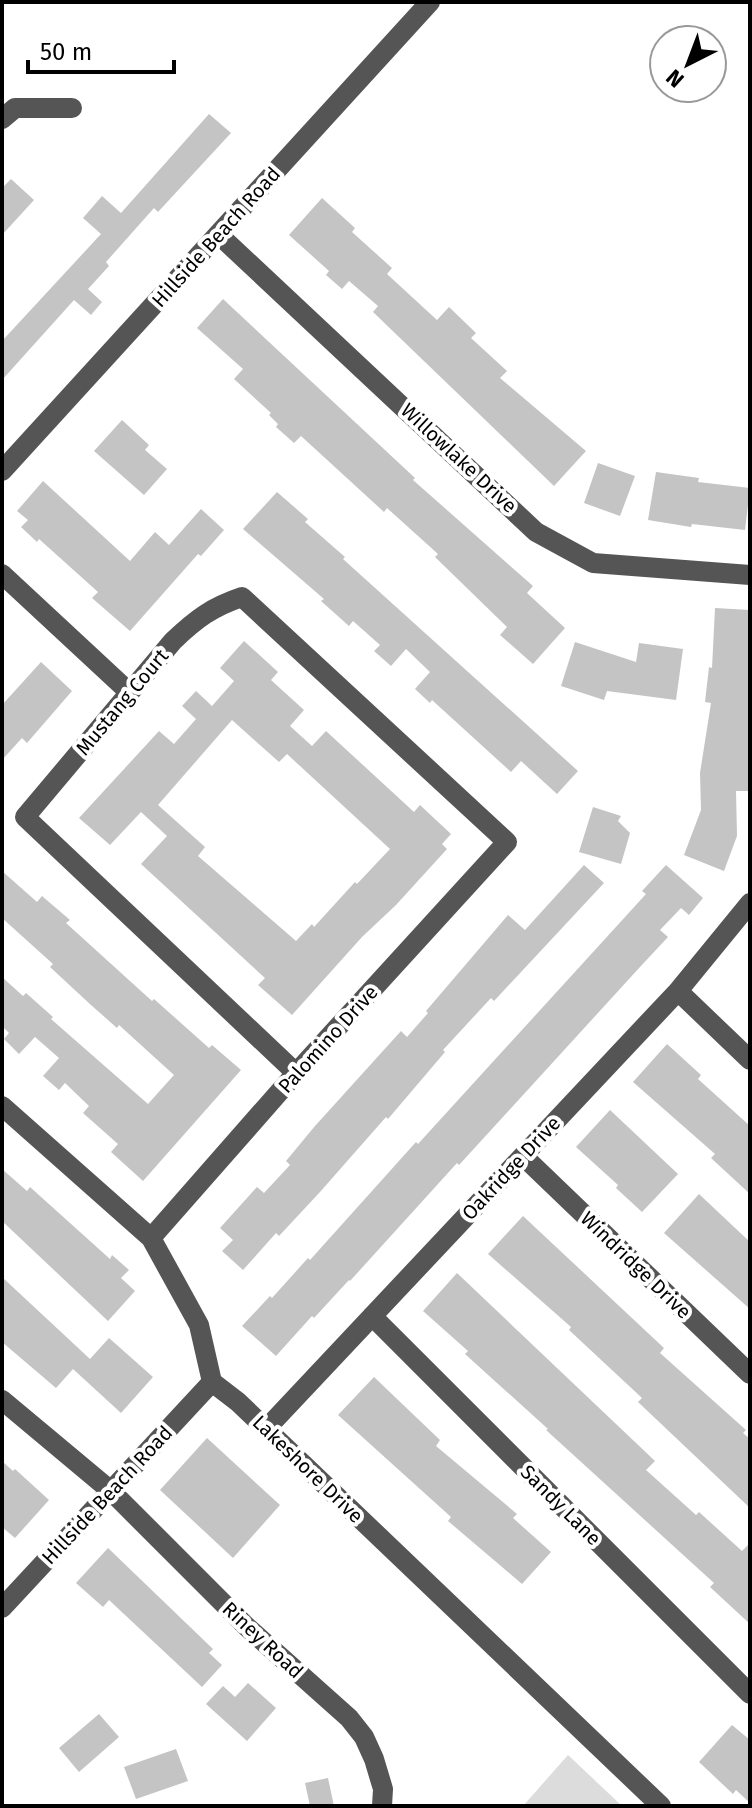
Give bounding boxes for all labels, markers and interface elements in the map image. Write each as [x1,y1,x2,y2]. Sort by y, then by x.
scale bar [28,24,174,74]
north arrow [648,24,728,104]
text: 50 m [40,38,92,66]
text: N [660,64,689,93]
street label: Hillside Beach Road [147,162,285,312]
street label: Willowlake Drive [396,398,522,518]
street label: Mustang Court [71,644,174,760]
street label: Palomino Drive [273,980,383,1098]
street label: Oakridge Drive [457,1111,565,1225]
street label: Windridge Drive [576,1206,696,1324]
street label: Lakeshore Drive [248,1410,368,1528]
street label: Hillside Beach Road [37,1421,177,1569]
street label: Sandy Lane [516,1460,606,1550]
street label: Riney Road [218,1597,308,1683]

